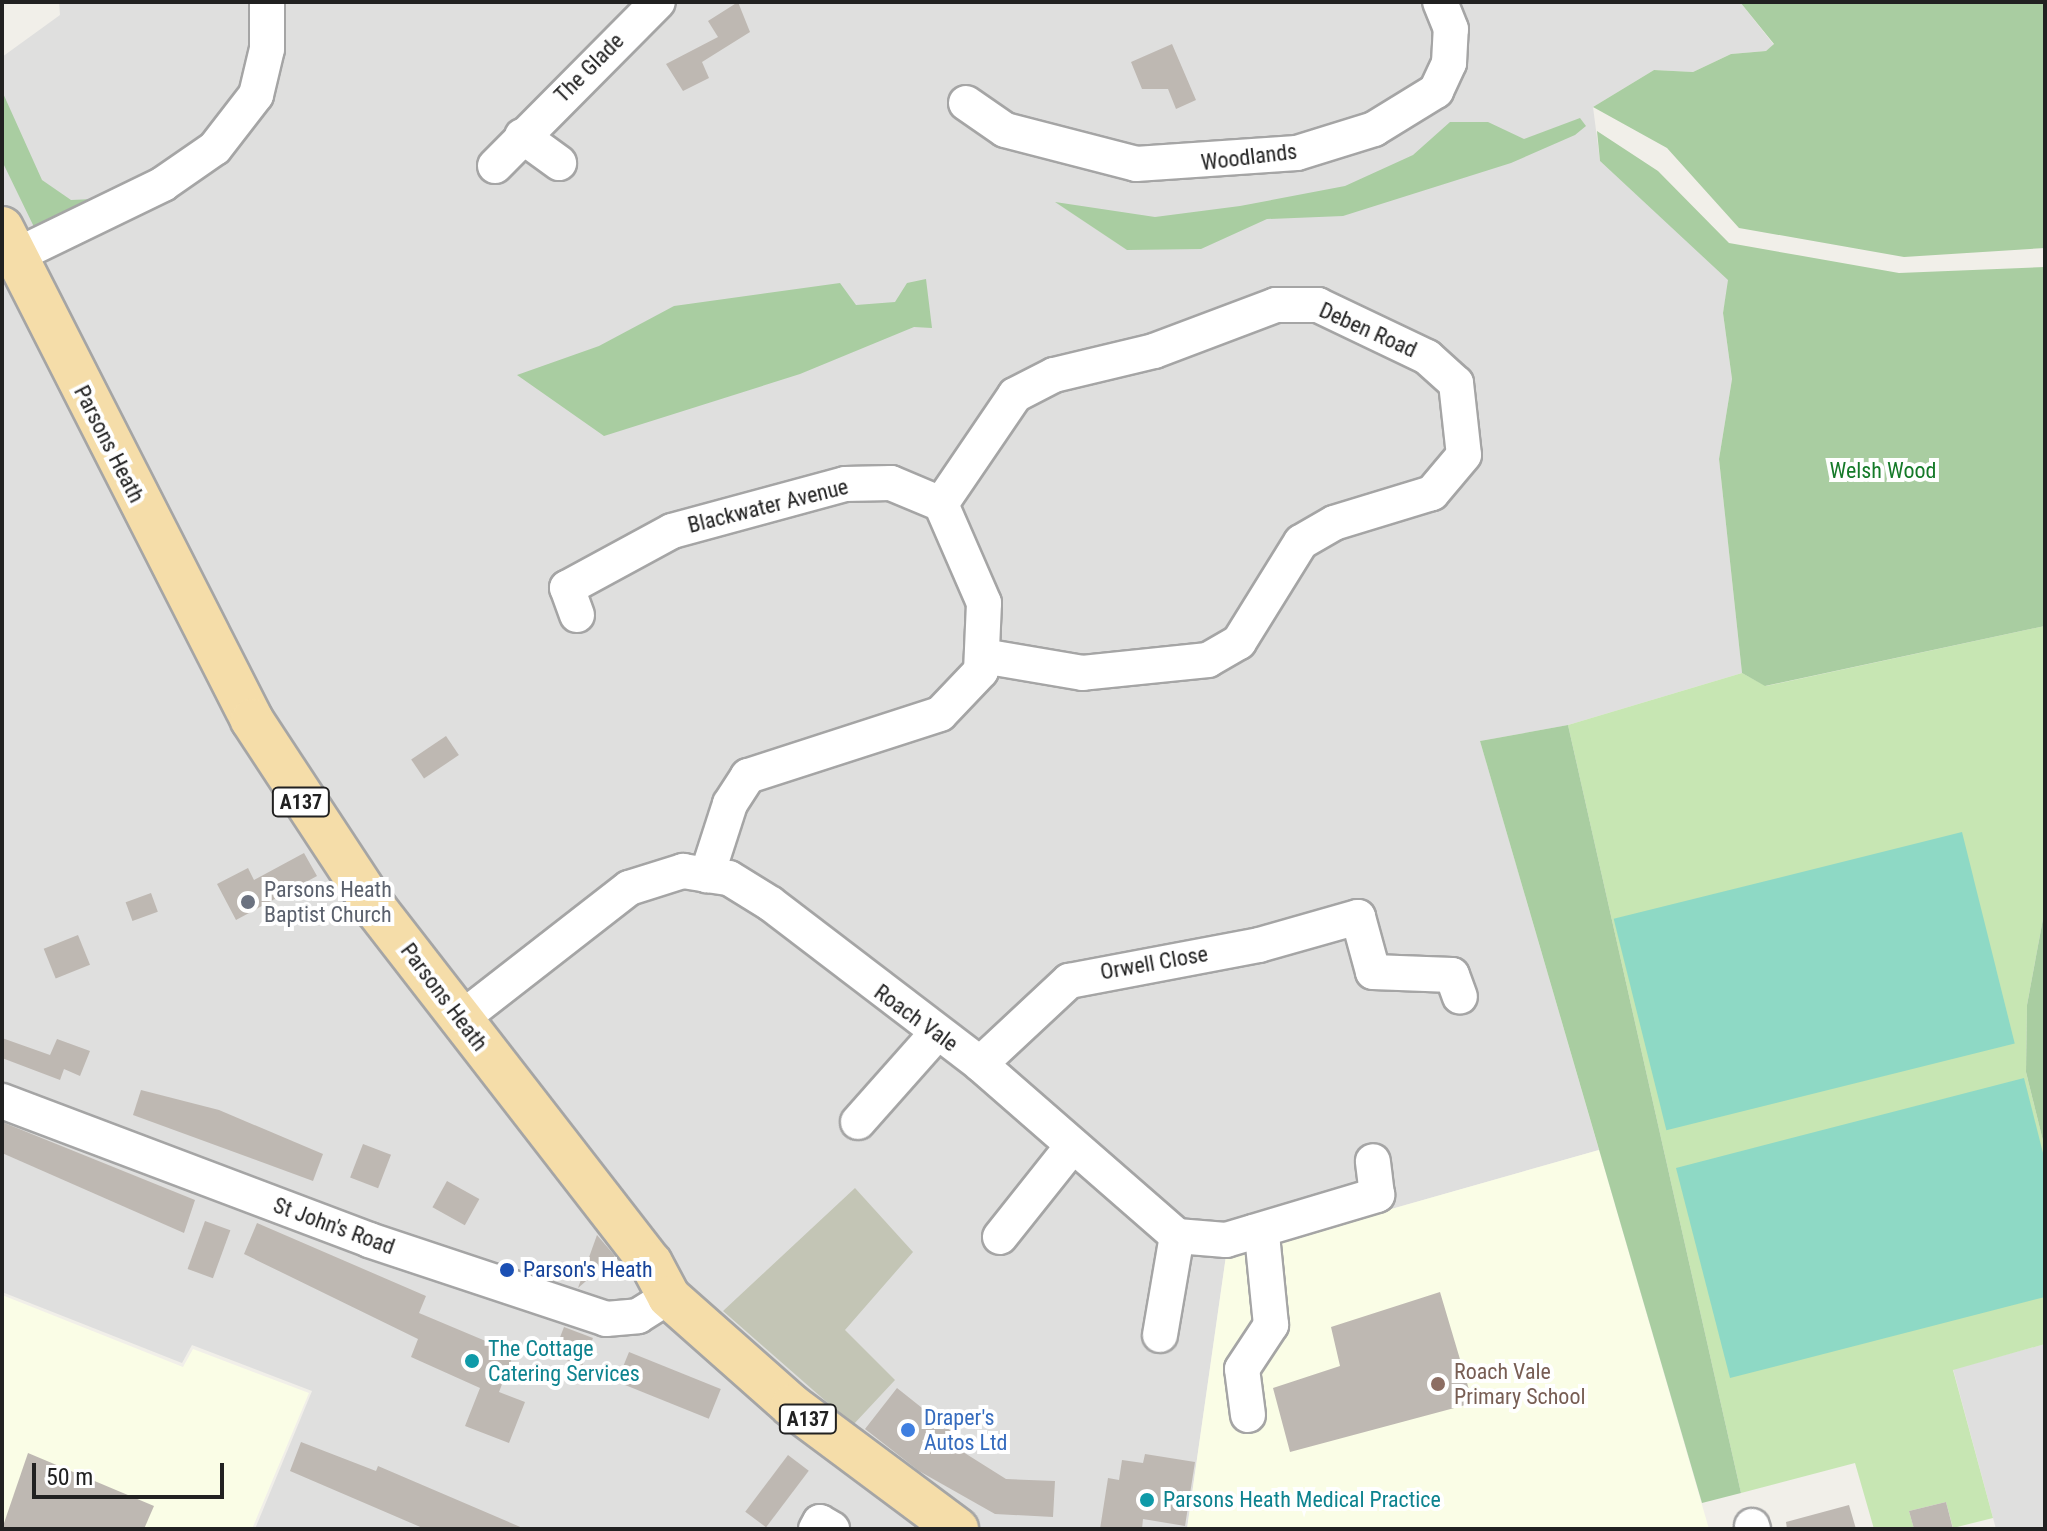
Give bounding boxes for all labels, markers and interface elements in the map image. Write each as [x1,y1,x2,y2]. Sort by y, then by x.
street label: The Glade [549,28,629,108]
street label: Woodlands [1199,138,1299,176]
street label: Deben Road [1315,297,1421,363]
street label: Parsons Heath [68,381,150,507]
park label: Welsh Wood [1830,458,1936,484]
street label: Blackwater Avenue [685,473,851,539]
road number: A137 [271,786,331,818]
place label: Parsons Heath Baptist Church [264,876,392,928]
marker: Parsons Heath Baptist Church [239,893,257,911]
street label: Parsons Heath [395,938,493,1056]
street label: Orwell Close [1098,941,1210,985]
street label: Roach Vale [869,979,963,1057]
street label: St John's Road [270,1192,398,1260]
place label: Parson's Heath [523,1257,653,1283]
marker: Parson's Heath [498,1261,516,1279]
place label: The Cottage Catering Services [488,1335,640,1386]
marker: The Cottage Catering Services [463,1352,481,1370]
place label: Roach Vale Primary School [1454,1358,1585,1410]
marker: Roach Vale Primary School [1429,1375,1447,1393]
road number: A137 [778,1403,838,1435]
place label: Draper's Autos Ltd [924,1404,1008,1456]
marker: Draper's Autos Ltd [899,1421,917,1439]
scale bar [36,1447,228,1497]
text: 50 m [46,1463,93,1491]
place label: Parsons Heath Medical Practice [1163,1487,1441,1513]
marker: Parsons Heath Medical Practice [1138,1491,1156,1509]

